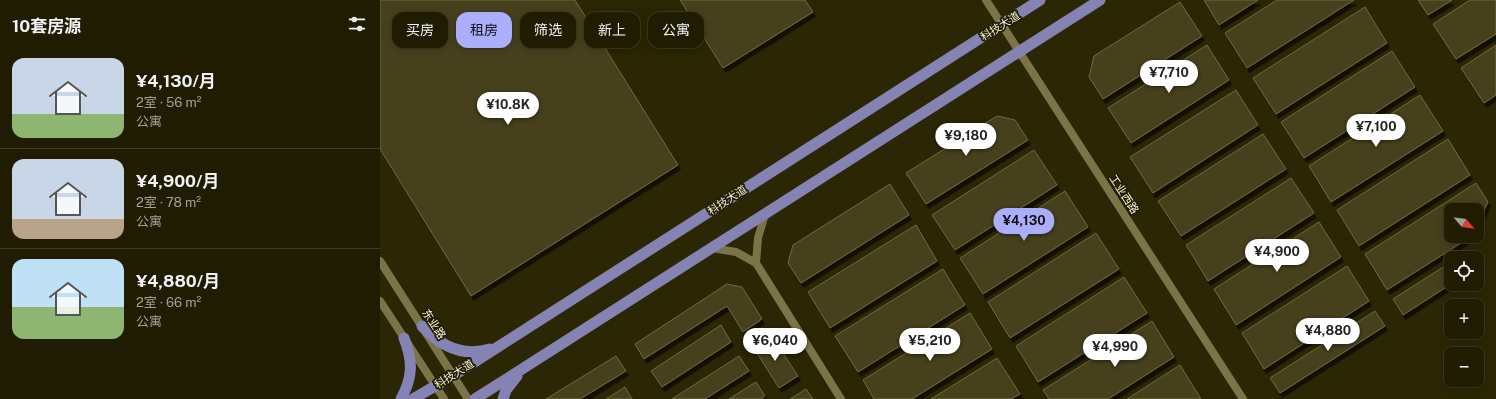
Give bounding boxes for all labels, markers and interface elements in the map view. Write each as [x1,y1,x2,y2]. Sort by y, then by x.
street label: 科技大道 [978,9,1022,43]
chip: 买房 [392,12,448,48]
chip: 租房 [456,12,512,48]
chip: 筛选 [520,12,576,48]
chip: 新上 [584,12,640,48]
chip: 公寓 [648,12,704,48]
icon: filters [346,13,368,35]
text: 10套房源 [12,16,81,36]
pin: ¥7,710 [1136,60,1202,94]
text: ¥7,710 [1149,65,1189,80]
text: ¥4,130/月 [136,71,216,91]
icon: home [44,74,92,122]
pin: ¥10.8K [475,92,541,126]
text: 2室 · 56 m² [136,95,202,110]
text: ¥10.8K [486,97,530,112]
text: 公寓 [136,114,162,129]
pin: ¥7,100 [1343,114,1409,148]
text: ¥7,100 [1355,119,1397,134]
pin: ¥9,180 [933,123,999,157]
text: ¥9,180 [944,128,988,143]
text: ¥4,900/月 [136,171,220,191]
street label: 工业西路 [1107,172,1141,216]
icon: home [44,175,92,223]
street label: 科技大道 [705,183,749,217]
text: 2室 · 78 m² [136,195,201,210]
north arrow [1444,203,1484,243]
map controls [1444,203,1484,387]
pin: ¥4,130 [991,208,1057,242]
text: ¥4,130 [1002,213,1046,228]
text: 公寓 [136,214,162,229]
pin: ¥4,900 [1244,239,1310,273]
text: ¥4,900 [1254,244,1300,259]
button: locate [1444,251,1484,291]
text: ¥4,880/月 [136,271,220,291]
icon: home [44,275,92,323]
text: 2室 · 66 m² [136,295,201,310]
button: + [1444,299,1484,339]
street label: 东业路 [420,307,448,341]
text: 公寓 [136,314,162,329]
pin: ¥4,880 [1295,318,1361,352]
text: ¥4,880 [1305,323,1351,338]
pin: ¥6,040 [742,328,808,362]
pin: ¥5,210 [897,328,963,362]
text: ¥6,040 [752,333,798,348]
text: ¥5,210 [908,333,952,348]
pin: ¥4,990 [1082,334,1148,368]
text: ¥4,990 [1092,339,1138,354]
button: − [1444,347,1484,387]
street label: 科技大道 [432,357,476,391]

